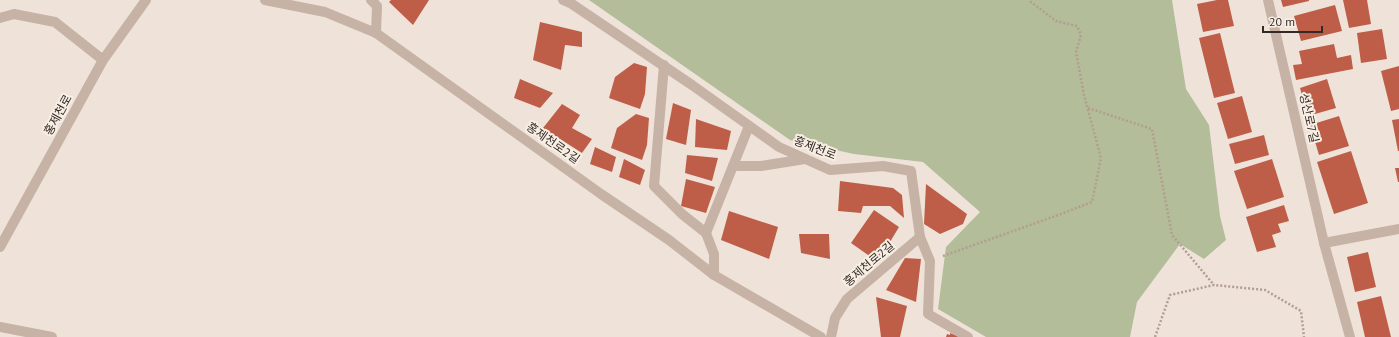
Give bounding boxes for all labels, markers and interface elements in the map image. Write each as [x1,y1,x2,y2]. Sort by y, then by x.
scale bar [1263,8,1322,34]
text: 20 m [1269,14,1295,29]
street label: 성산로7길 [1296,91,1322,144]
street label: 홍제천로 [40,92,75,138]
street label: 홍제천로2길 [524,119,583,166]
street label: 홍제천로 [792,133,838,162]
street label: 홍제천로2길 [840,238,897,289]

